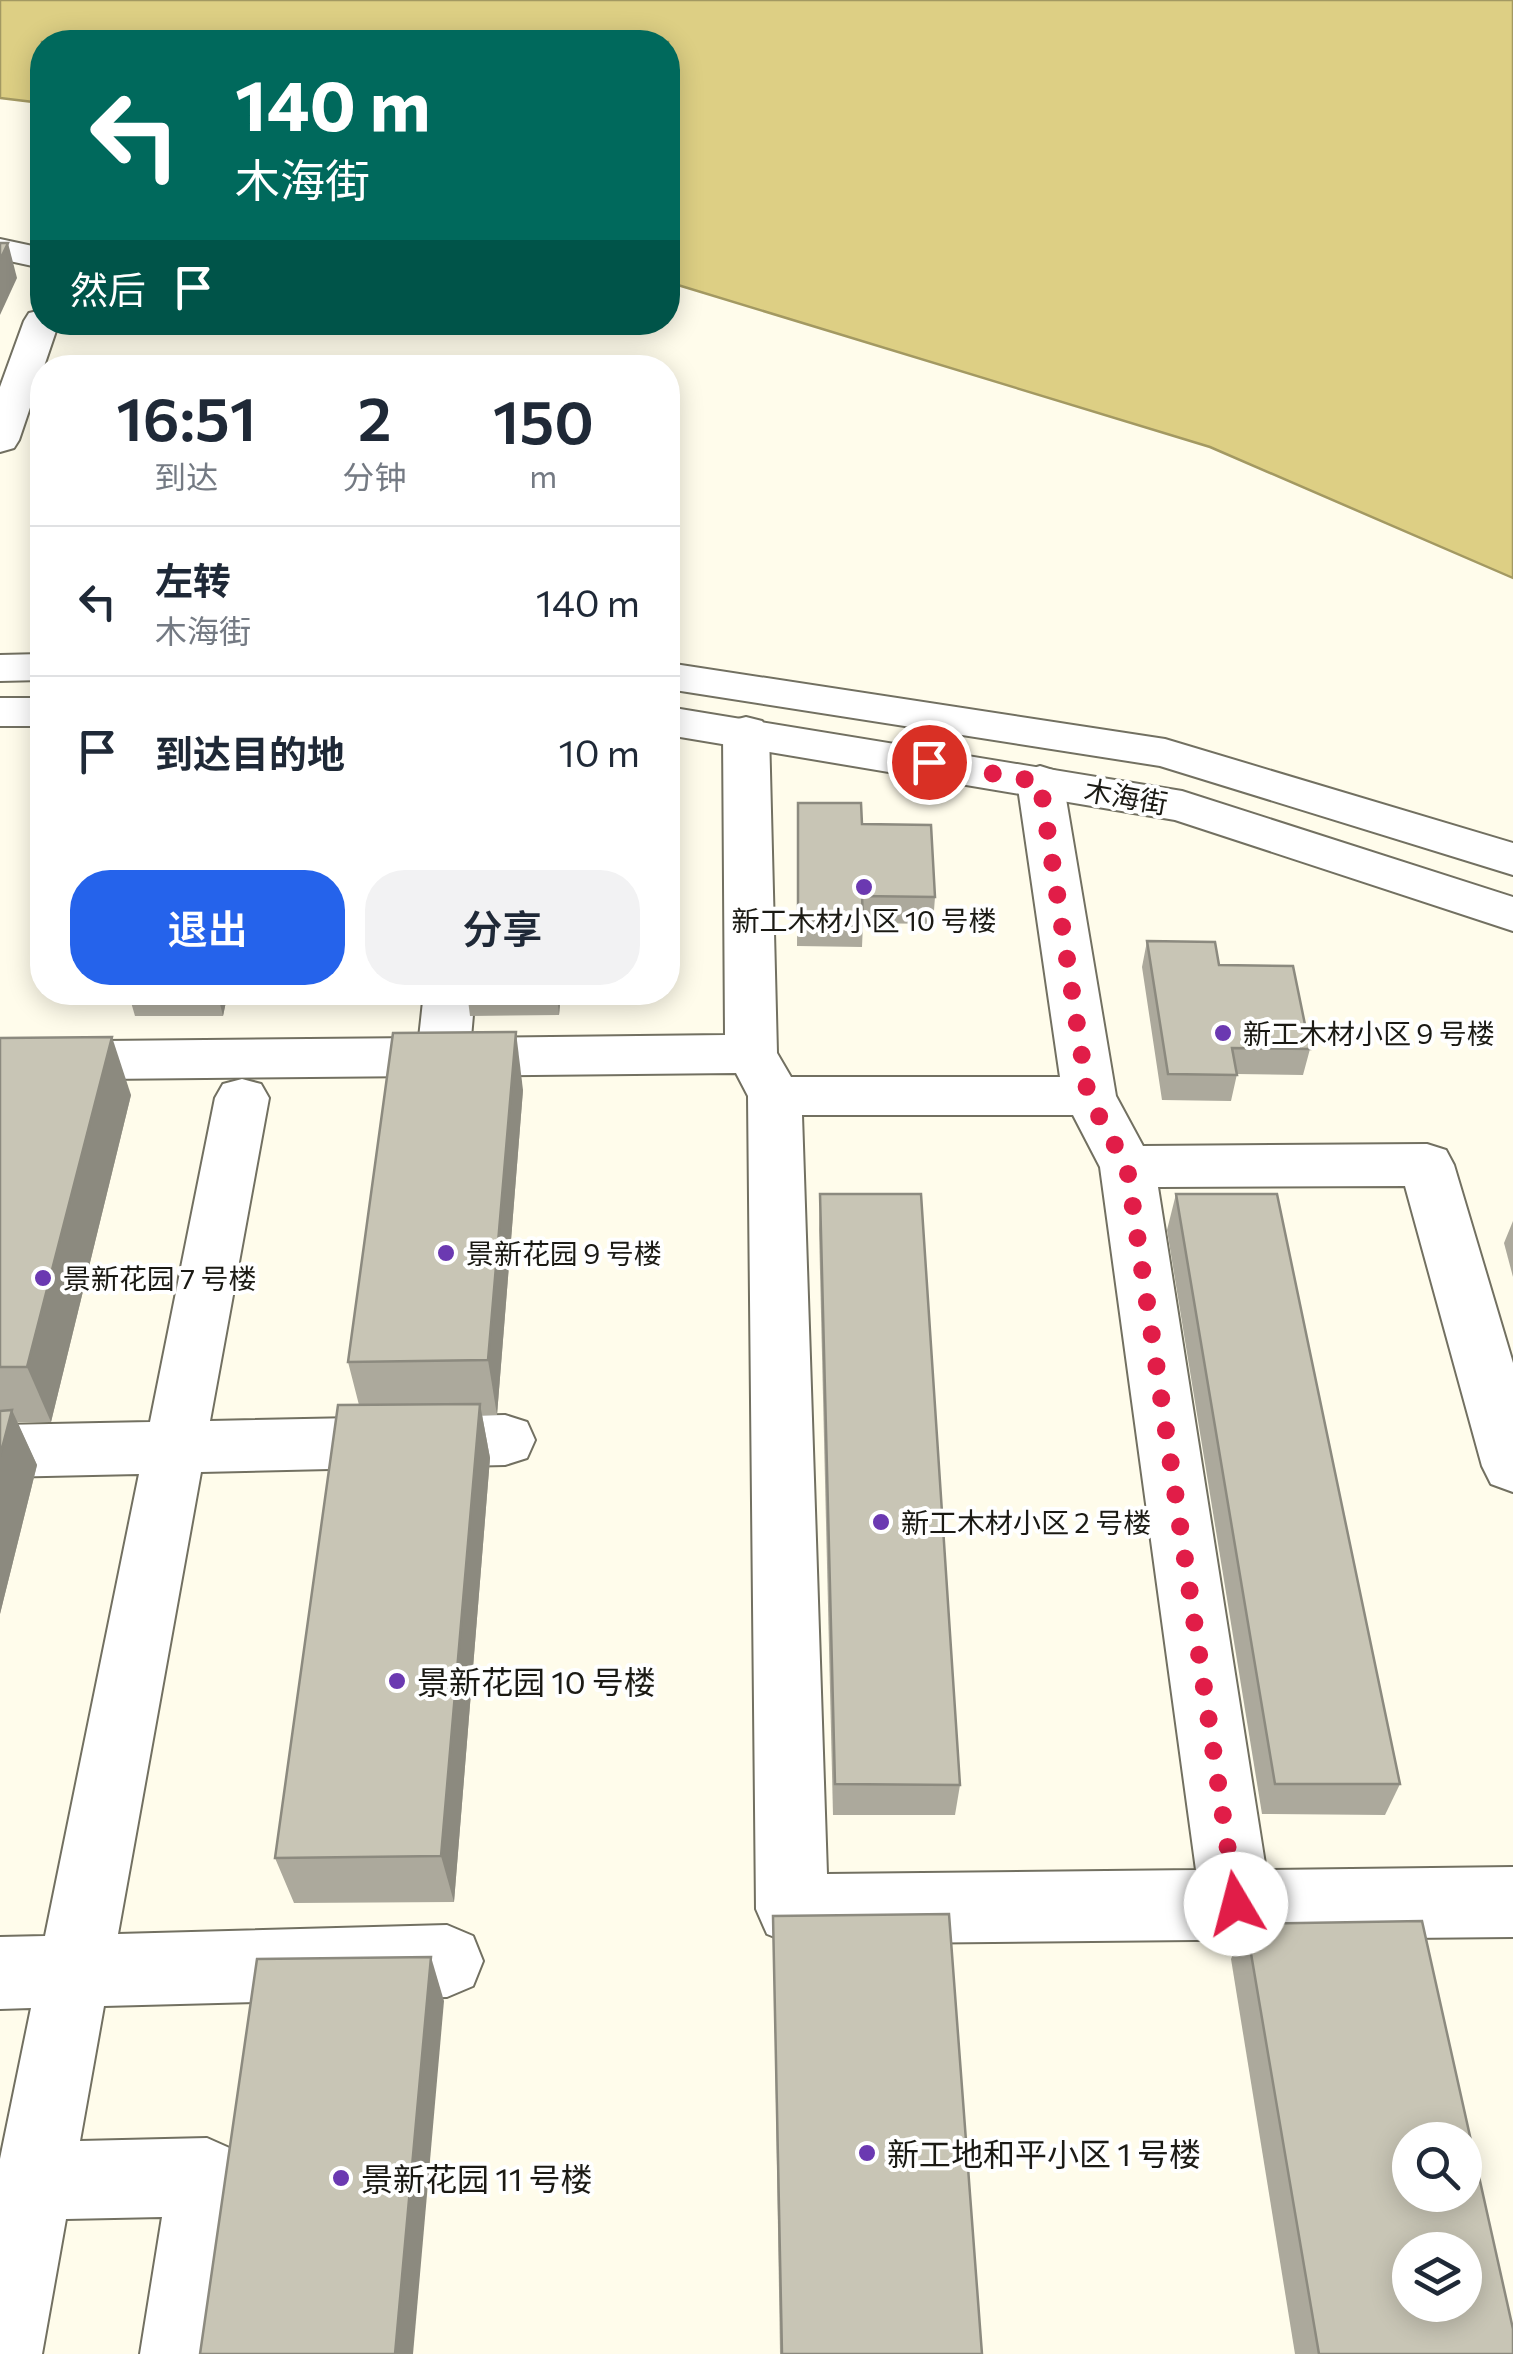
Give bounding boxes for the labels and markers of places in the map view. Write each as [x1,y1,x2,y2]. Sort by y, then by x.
pin [887,720,972,805]
marker: 新工木材小区 10 号楼 [853,876,875,898]
place label: 新工木材小区 10 号楼 [732,903,996,937]
place label: 新工木材小区 9 号楼 [1243,1016,1495,1050]
marker: 新工木材小区 9 号楼 [1212,1022,1234,1044]
place label: 景新花园 9 号楼 [466,1236,662,1270]
marker: 景新花园 9 号楼 [435,1242,457,1264]
place label: 景新花园 7 号楼 [63,1261,257,1295]
marker: 景新花园 7 号楼 [32,1267,54,1289]
place label: 新工木材小区 2 号楼 [901,1505,1151,1539]
marker: 新工木材小区 2 号楼 [870,1511,892,1533]
place label: 景新花园 10 号楼 [417,1661,656,1701]
marker: 景新花园 10 号楼 [386,1670,408,1692]
place label: 新工地和平小区 1 号楼 [887,2133,1201,2173]
marker: 新工地和平小区 1 号楼 [856,2142,878,2164]
place label: 景新花园 11 号楼 [361,2158,593,2198]
marker: 景新花园 11 号楼 [330,2167,352,2189]

